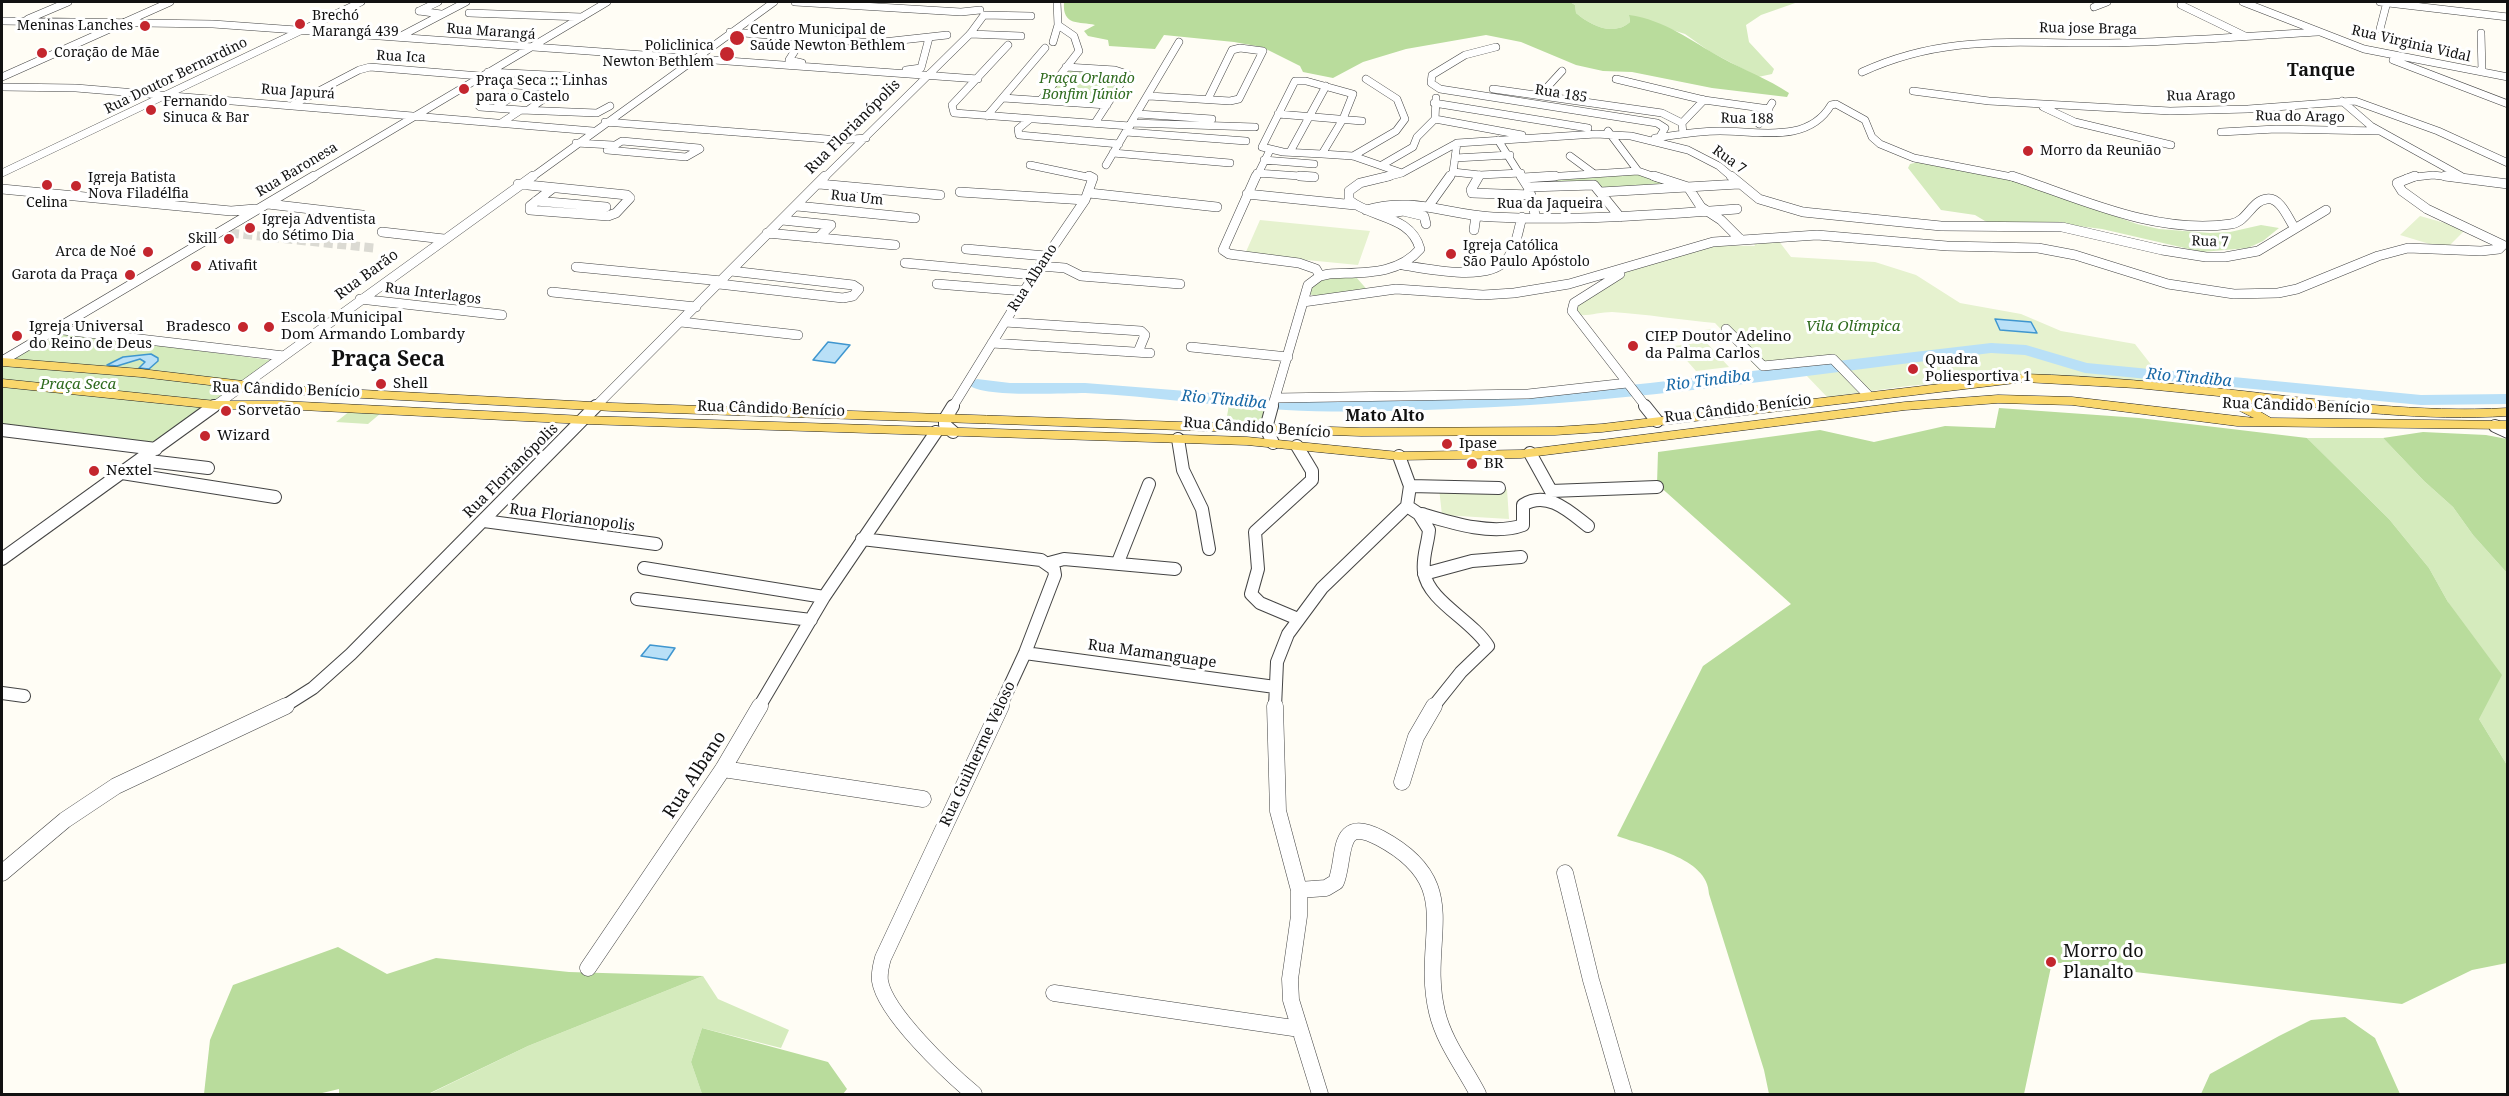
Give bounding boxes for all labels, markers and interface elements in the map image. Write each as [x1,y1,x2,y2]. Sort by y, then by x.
place label: Brechó Marangá 439 [312,8,399,40]
marker: Brechó Marangá 439 [293,17,307,31]
place label: Meninas Lanches [17,18,133,34]
marker: Meninas Lanches [138,19,152,33]
street label: Rua jose Braga [2039,20,2137,38]
street label: Rua Marangá [446,21,536,43]
place label: Centro Municipal de Saúde Newton Bethlem [750,22,906,54]
street label: Rua Virginia Vidal [2350,22,2472,66]
marker: Centro Municipal de Saúde Newton Bethlem [728,29,746,47]
street label: Rua Doutor Bernardino [102,34,250,118]
place label: Policlinica Newton Bethlem [603,38,714,70]
place label: Coração de Mãe [54,45,160,61]
marker: Policlinica Newton Bethlem [718,45,736,63]
marker: Coração de Mãe [35,46,49,60]
street label: Rua Ica [376,47,426,67]
district label: Tanque [2287,60,2355,82]
park label: Praça Orlando Bonfim Júnior [1039,71,1135,104]
place label: Praça Seca :: Linhas para o Castelo [476,73,608,106]
street label: Rua Florianópolis [802,76,904,178]
street label: Rua Japurá [260,81,336,103]
marker: Praça Seca :: Linhas para o Castelo [457,82,471,96]
street label: Rua 185 [1533,82,1589,106]
street label: Rua Arago [2166,87,2236,105]
place label: Fernando Sinuca & Bar [163,94,249,126]
marker: Fernando Sinuca & Bar [144,103,158,117]
street label: Rua do Arago [2255,108,2345,126]
street label: Rua 188 [1720,110,1774,128]
street label: Rua Baronesa [253,139,341,201]
street label: Rua 7 [1709,142,1749,178]
place label: Morro da Reunião [2040,143,2161,159]
marker: Morro da Reunião [2021,144,2035,158]
place label: Igreja Batista Nova Filadélfia [88,170,189,202]
marker: Celina [40,178,54,192]
marker: Igreja Batista Nova Filadélfia [69,179,83,193]
street label: Rua Um [830,187,884,209]
place label: Celina [26,195,68,211]
street label: Rua da Jaqueira [1497,196,1603,212]
place label: Igreja Adventista do Sétimo Dia [262,212,376,244]
marker: Igreja Adventista do Sétimo Dia [243,221,257,235]
place label: Skill [188,231,217,247]
marker: Skill [222,232,236,246]
street label: Rua 7 [2191,233,2229,251]
place label: Igreja Católica São Paulo Apóstolo [1463,238,1590,270]
street label: Rua Albano [1005,241,1061,315]
place label: Arca de Noé [55,244,136,260]
marker: Arca de Noé [141,245,155,259]
street label: Rua Barão [332,246,402,304]
marker: Igreja Católica São Paulo Apóstolo [1444,247,1458,261]
place label: Ativafit [208,258,257,274]
marker: Ativafit [189,259,203,273]
place label: Garota da Praça [11,267,118,283]
marker: Garota da Praça [123,268,137,282]
street label: Rua Interlagos [384,280,482,308]
place label: Escola Municipal Dom Armando Lombardy [281,309,465,344]
place label: Igreja Universal do Reino de Deus [29,318,152,353]
place label: Bradesco [166,318,231,336]
park label: Vila Olímpica [1806,318,1900,336]
marker: Bradesco [236,320,250,334]
marker: Escola Municipal Dom Armando Lombardy [262,320,276,334]
place label: CIEP Doutor Adelino da Palma Carlos [1645,328,1791,363]
marker: Igreja Universal do Reino de Deus [10,329,24,343]
marker: CIEP Doutor Adelino da Palma Carlos [1626,339,1640,353]
district label: Praça Seca [331,347,445,373]
place label: Quadra Poliesportiva 1 [1925,351,2031,386]
marker: Quadra Poliesportiva 1 [1906,362,1920,376]
water label: Rio Tindiba [2146,365,2232,391]
water label: Rio Tindiba [1664,366,1752,396]
place label: Shell [393,375,428,393]
park label: Praça Seca [40,376,116,394]
marker: Shell [374,377,388,391]
street label: Rua Cândido Benício [212,378,360,402]
water label: Rio Tindiba [1181,387,1267,413]
street label: Rua Cândido Benício [1663,391,1813,427]
street label: Rua Cândido Benício [2222,394,2370,418]
street label: Rua Cândido Benício [697,397,845,421]
place label: Sorvetão [238,402,301,420]
marker: Sorvetão [219,404,233,418]
district label: Mato Alto [1345,406,1425,426]
street label: Rua Cândido Benício [1183,414,1331,442]
street label: Rua Florianópolis [460,420,562,522]
place label: Wizard [217,427,270,445]
marker: Wizard [198,429,212,443]
place label: Ipase [1459,435,1497,453]
marker: Ipase [1440,437,1454,451]
place label: BR [1484,455,1504,473]
marker: BR [1465,457,1479,471]
place label: Nextel [106,462,152,480]
marker: Nextel [87,464,101,478]
street label: Rua Florianopolis [508,500,636,536]
street label: Rua Mamanguape [1086,636,1218,672]
street label: Rua Guilherme Veloso [936,679,1020,829]
street label: Rua Albano [659,727,731,823]
place label: Morro do Planalto [2063,941,2144,984]
marker: Morro do Planalto [2044,955,2058,969]

